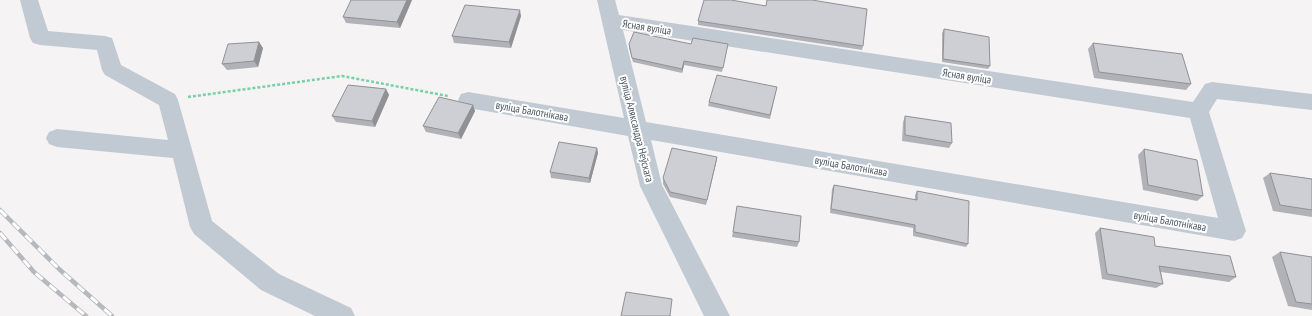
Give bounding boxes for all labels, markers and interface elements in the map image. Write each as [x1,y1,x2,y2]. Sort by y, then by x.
street label: Ясная вуліца [622,16,672,38]
street label: Ясная вуліца [942,65,992,87]
street label: вуліца Аляксандра Неўскага [617,75,657,183]
street label: вуліца Балотнікава [495,98,569,124]
street label: вуліца Балотнікава [814,153,888,179]
street label: вуліца Балотнікава [1133,208,1207,234]

